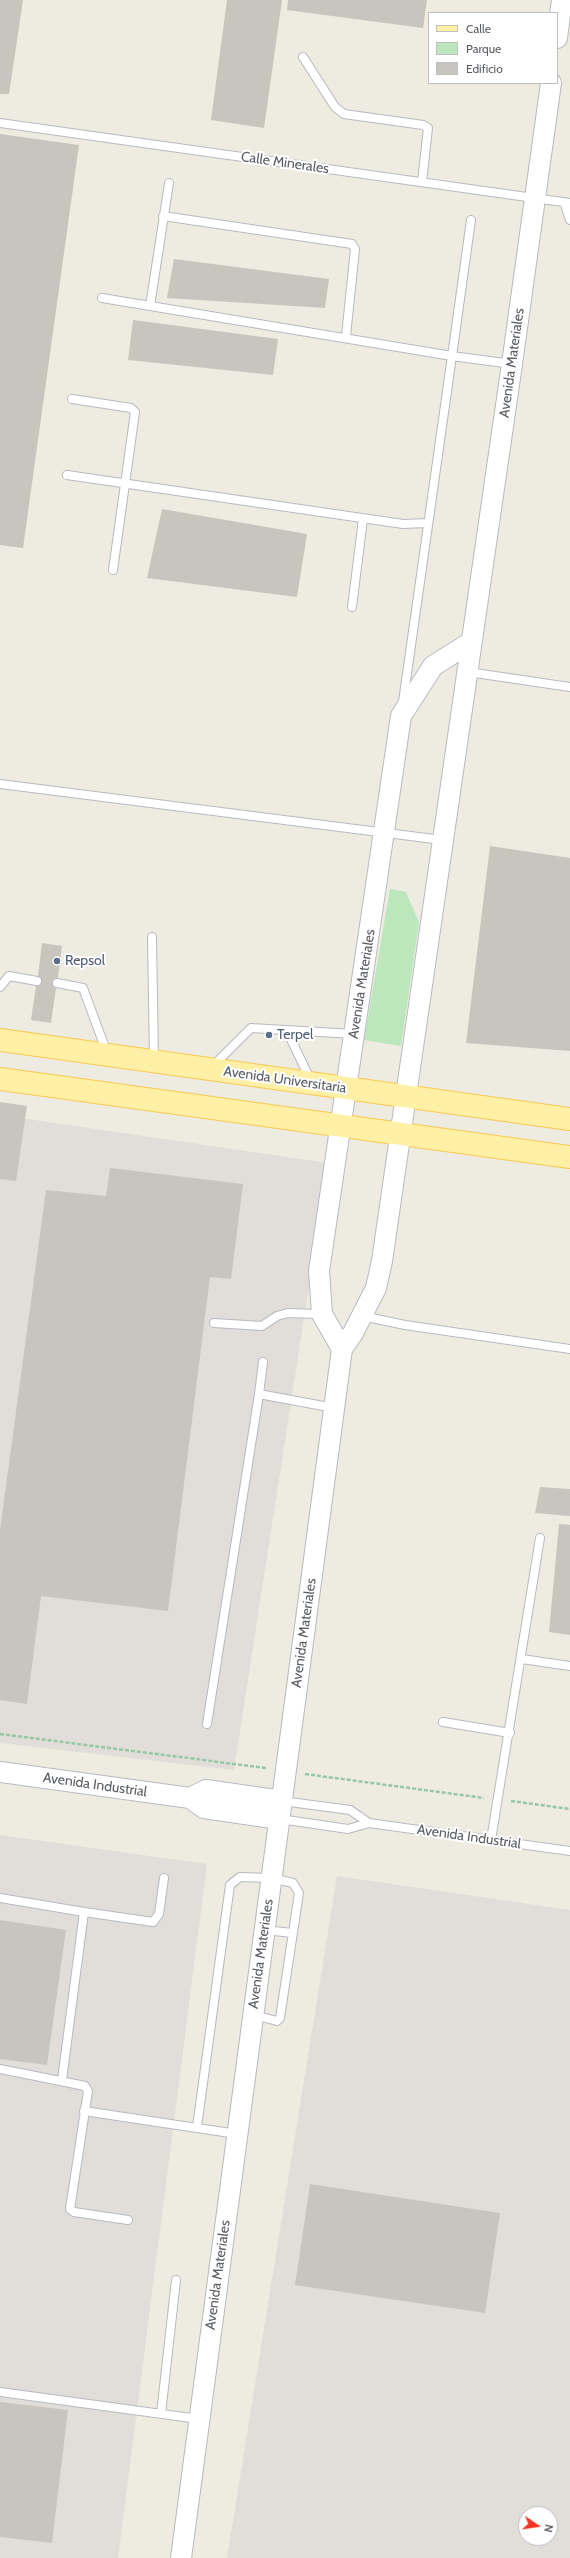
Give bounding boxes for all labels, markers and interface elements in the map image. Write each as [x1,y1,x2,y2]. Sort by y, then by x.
legend [428,12,558,84]
text: Calle [466,21,491,36]
text: Parque [466,41,501,56]
text: Edificio [466,61,503,76]
street label: Calle Minerales [240,149,330,177]
street label: Avenida Materiales [496,307,528,419]
street label: Avenida Materiales [345,928,379,1040]
place label: Repsol [65,953,105,969]
marker: Repsol [52,956,62,966]
place label: Terpel [277,1027,313,1043]
marker: Terpel [264,1030,274,1040]
street label: Avenida Universitaria [222,1063,348,1097]
street label: Avenida Materiales [288,1577,320,1689]
street label: Avenida Industrial [42,1769,148,1801]
street label: Avenida Industrial [416,1821,522,1853]
street label: Avenida Materiales [245,1898,277,2010]
street label: Avenida Materiales [202,2219,234,2331]
north arrow [518,2506,558,2546]
text: N [541,2523,556,2534]

